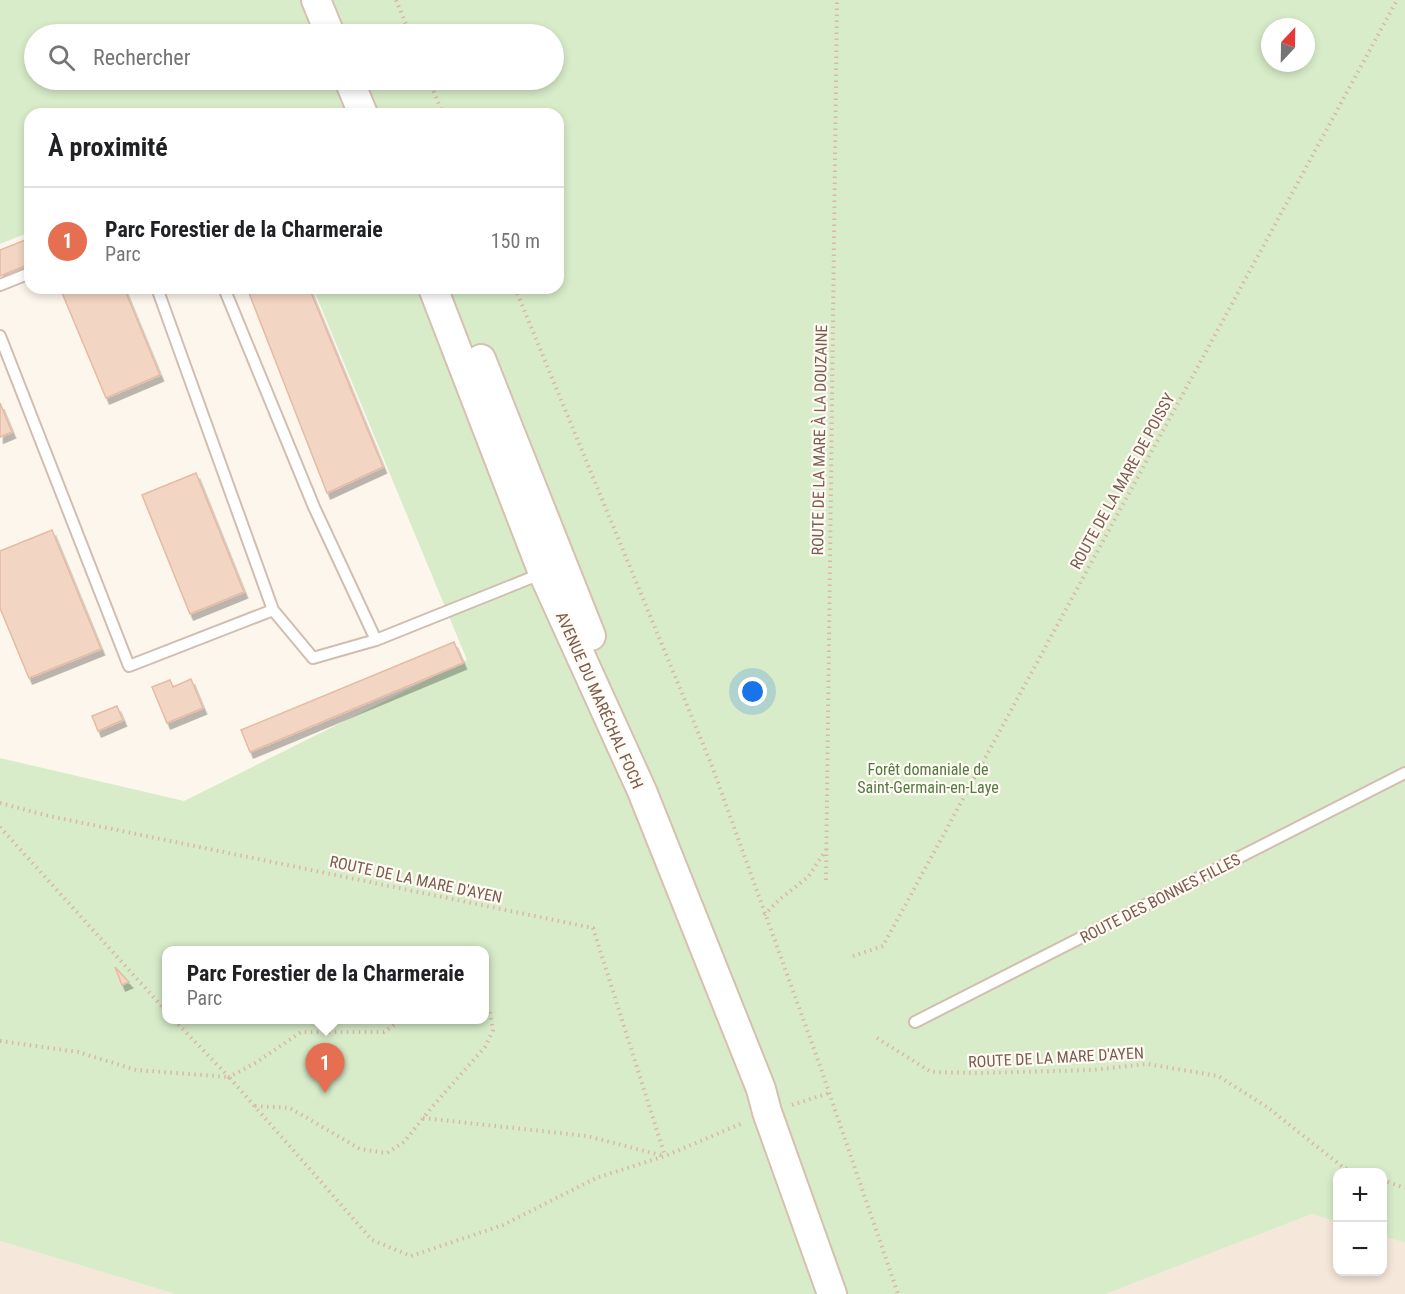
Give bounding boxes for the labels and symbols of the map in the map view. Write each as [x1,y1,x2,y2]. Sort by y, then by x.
north arrow [1261,18,1315,72]
street label: ROUTE DE LA MARE À LA DOUZAINE [808,324,831,556]
street label: ROUTE DE LA MARE DE POISSY [1066,389,1179,573]
street label: AVENUE DU MARÉCHAL FOCH [552,609,647,792]
your location [738,677,767,706]
park label: Forêt domaniale de Saint-Germain-en-Laye [857,760,999,797]
street label: ROUTE DES BONNES FILLES [1077,850,1244,947]
street label: ROUTE DE LA MARE D'AYEN [328,852,504,907]
street label: ROUTE DE LA MARE D'AYEN [968,1043,1144,1072]
pin: 1 [306,1044,344,1093]

